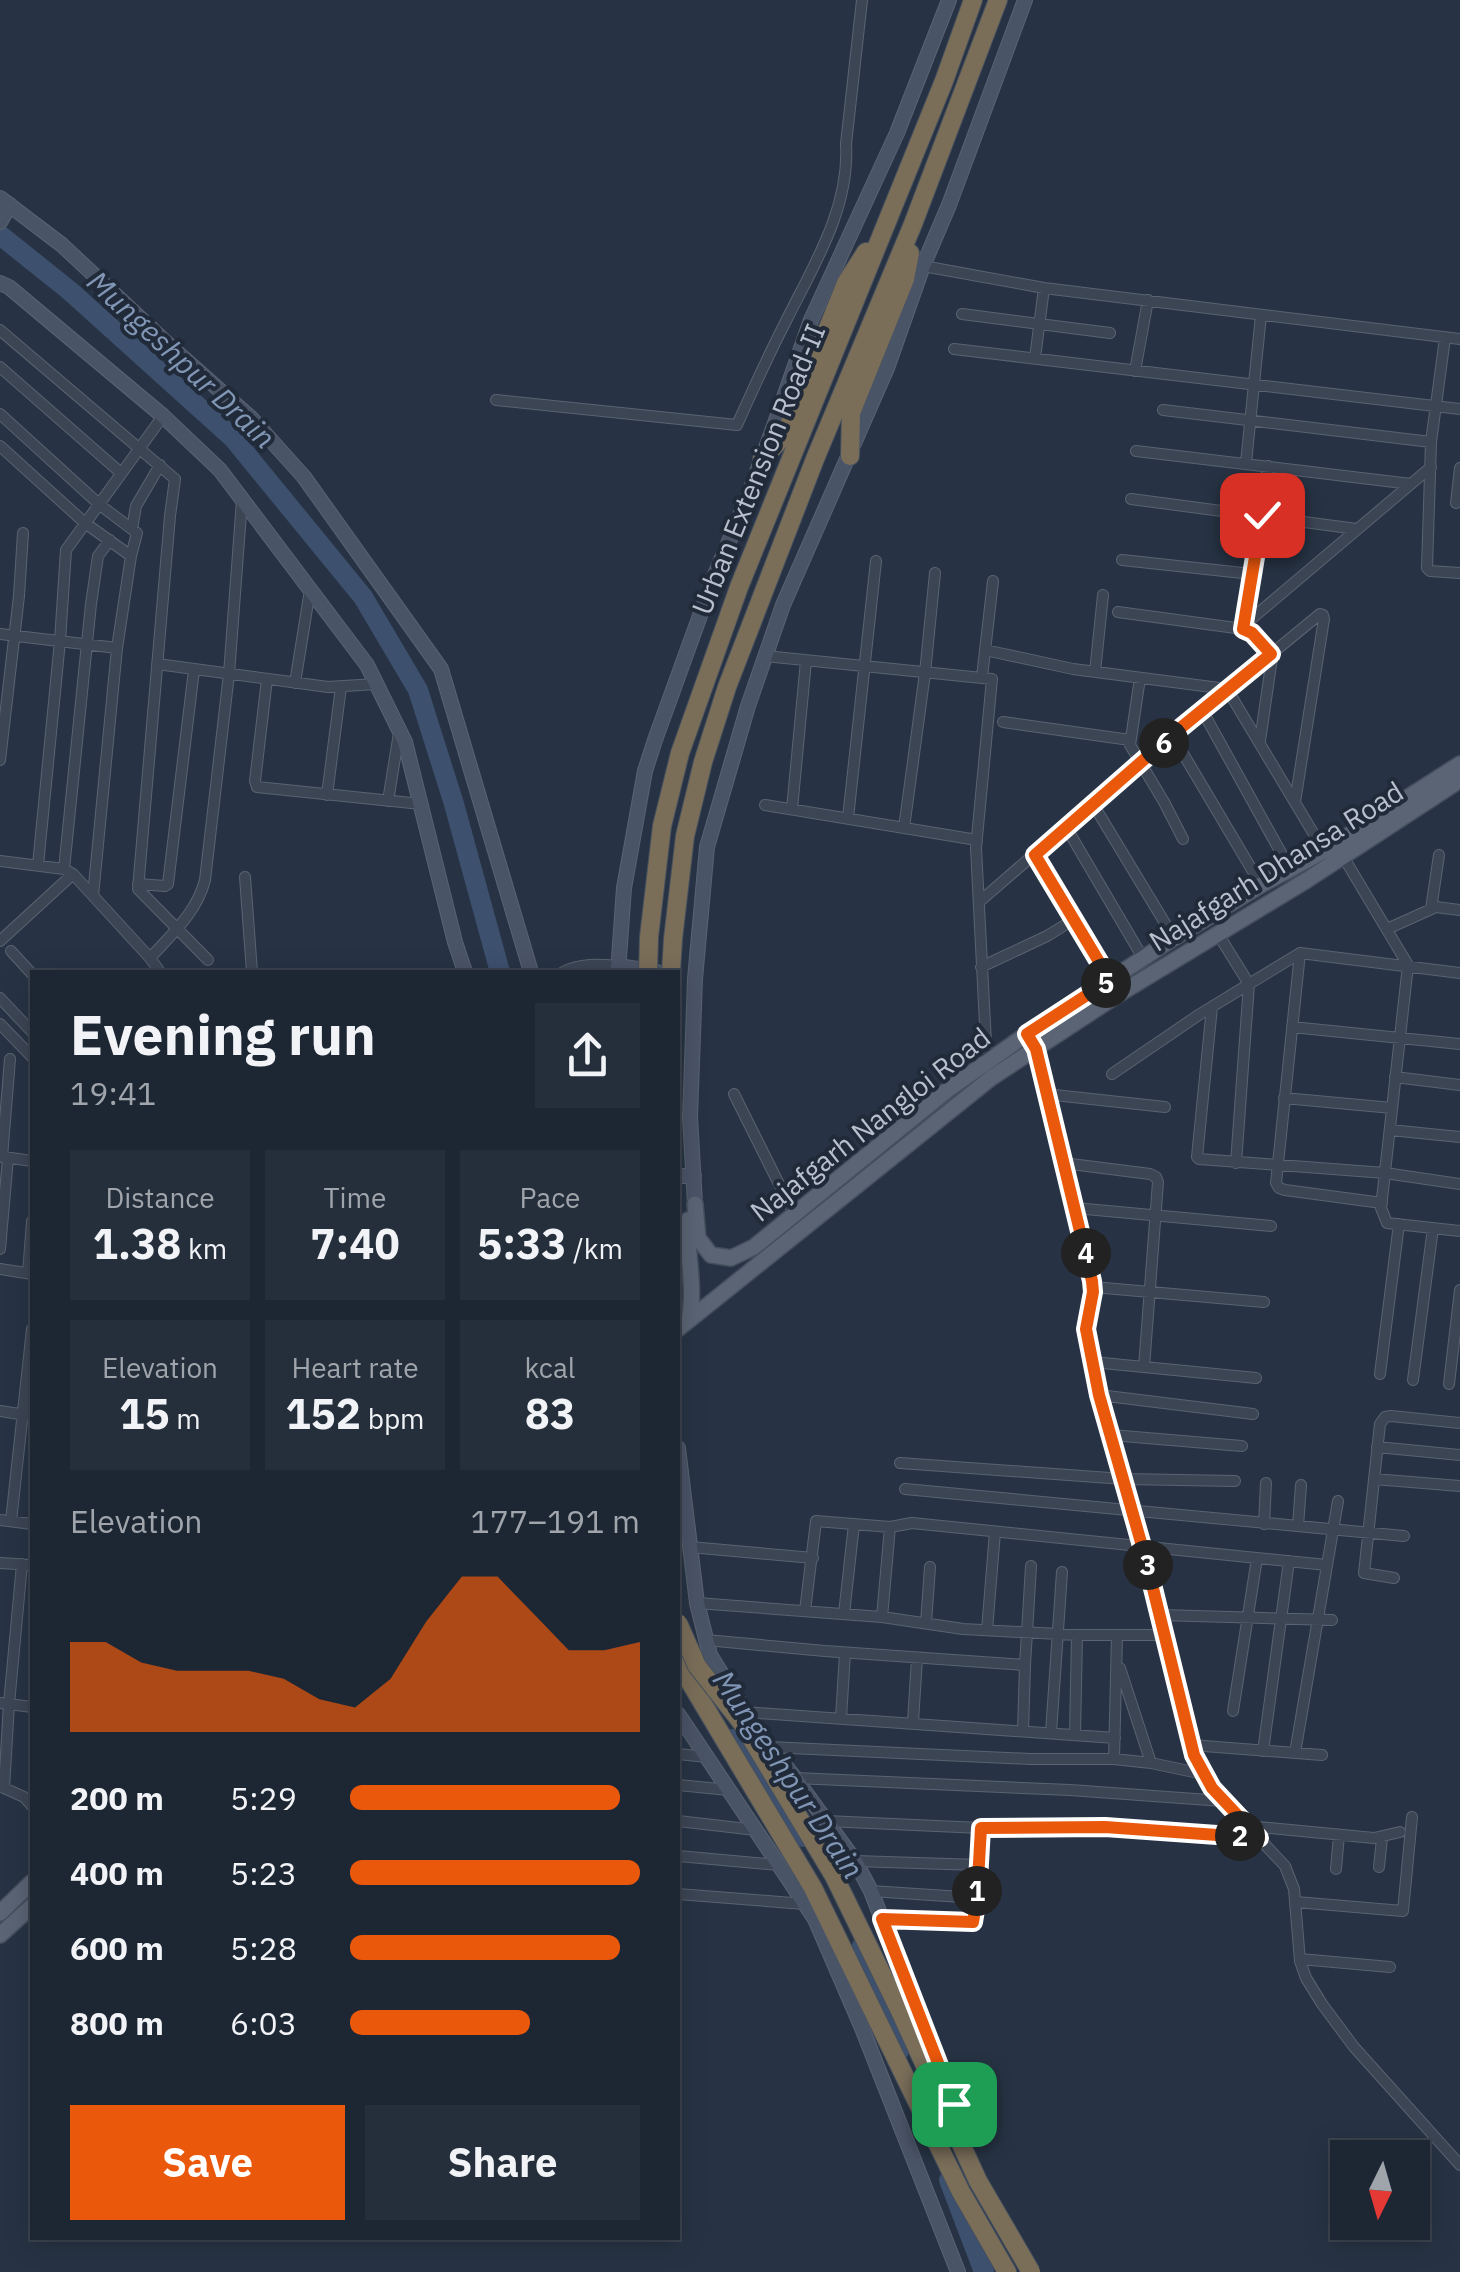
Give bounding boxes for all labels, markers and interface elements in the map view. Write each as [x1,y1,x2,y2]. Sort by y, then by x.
water label: Mungeshpur Drain [80,262,284,456]
street label: Urban Extension Road-II [683,318,833,620]
pin [1220,473,1305,558]
icon: check [1235,488,1290,543]
pin: 6 [1139,718,1189,768]
text: 6 [1156,724,1172,761]
street label: Najafgarh Dhansa Road [1142,773,1410,959]
pin: 5 [1081,958,1131,1008]
text: 5 [1098,964,1114,1001]
text: Evening run [70,999,376,1070]
button: share [535,1003,640,1108]
street label: Najafgarh Nangloi Road [742,1019,998,1229]
text: 19:41 [70,1072,156,1114]
text: Distance [105,1179,215,1216]
text: Time [324,1179,386,1216]
text: Pace [520,1179,580,1216]
text: 1.38 [93,1216,181,1271]
text: 7:40 [310,1216,400,1271]
text: 5:33 [477,1216,566,1271]
pin: 4 [1061,1228,1111,1278]
text: km [181,1230,227,1267]
text: /km [566,1230,623,1267]
text: 4 [1078,1234,1094,1271]
text: Elevation [102,1349,218,1386]
text: Heart rate [291,1349,419,1386]
text: kcal [525,1349,575,1386]
text: 15 [119,1386,170,1441]
text: 152 [285,1386,361,1441]
text: 83 [525,1386,575,1441]
text: m [170,1400,201,1437]
text: bpm [361,1400,425,1437]
text: Elevation [70,1500,203,1542]
text: 177–191 m [470,1500,640,1542]
pin: 3 [1123,1540,1173,1590]
text: 3 [1140,1546,1156,1583]
water label: Mungeshpur Drain [705,1662,873,1886]
text: 200 m [70,1777,164,1819]
text: 5:29 [230,1777,297,1819]
pin: 2 [1215,1811,1265,1861]
text: 2 [1232,1817,1248,1854]
text: 400 m [70,1852,164,1894]
text: 5:23 [230,1852,297,1894]
pin: 1 [952,1866,1002,1916]
text: 1 [969,1872,985,1909]
text: 600 m [70,1927,164,1969]
text: 5:28 [230,1927,297,1969]
text: 800 m [70,2002,164,2044]
text: 6:03 [230,2002,297,2044]
pin [912,2062,997,2147]
icon: arrive [927,2077,982,2132]
button: Save [70,2105,345,2220]
button: Share [365,2105,640,2220]
north arrow [1330,2140,1430,2240]
map controls [1330,2140,1430,2240]

